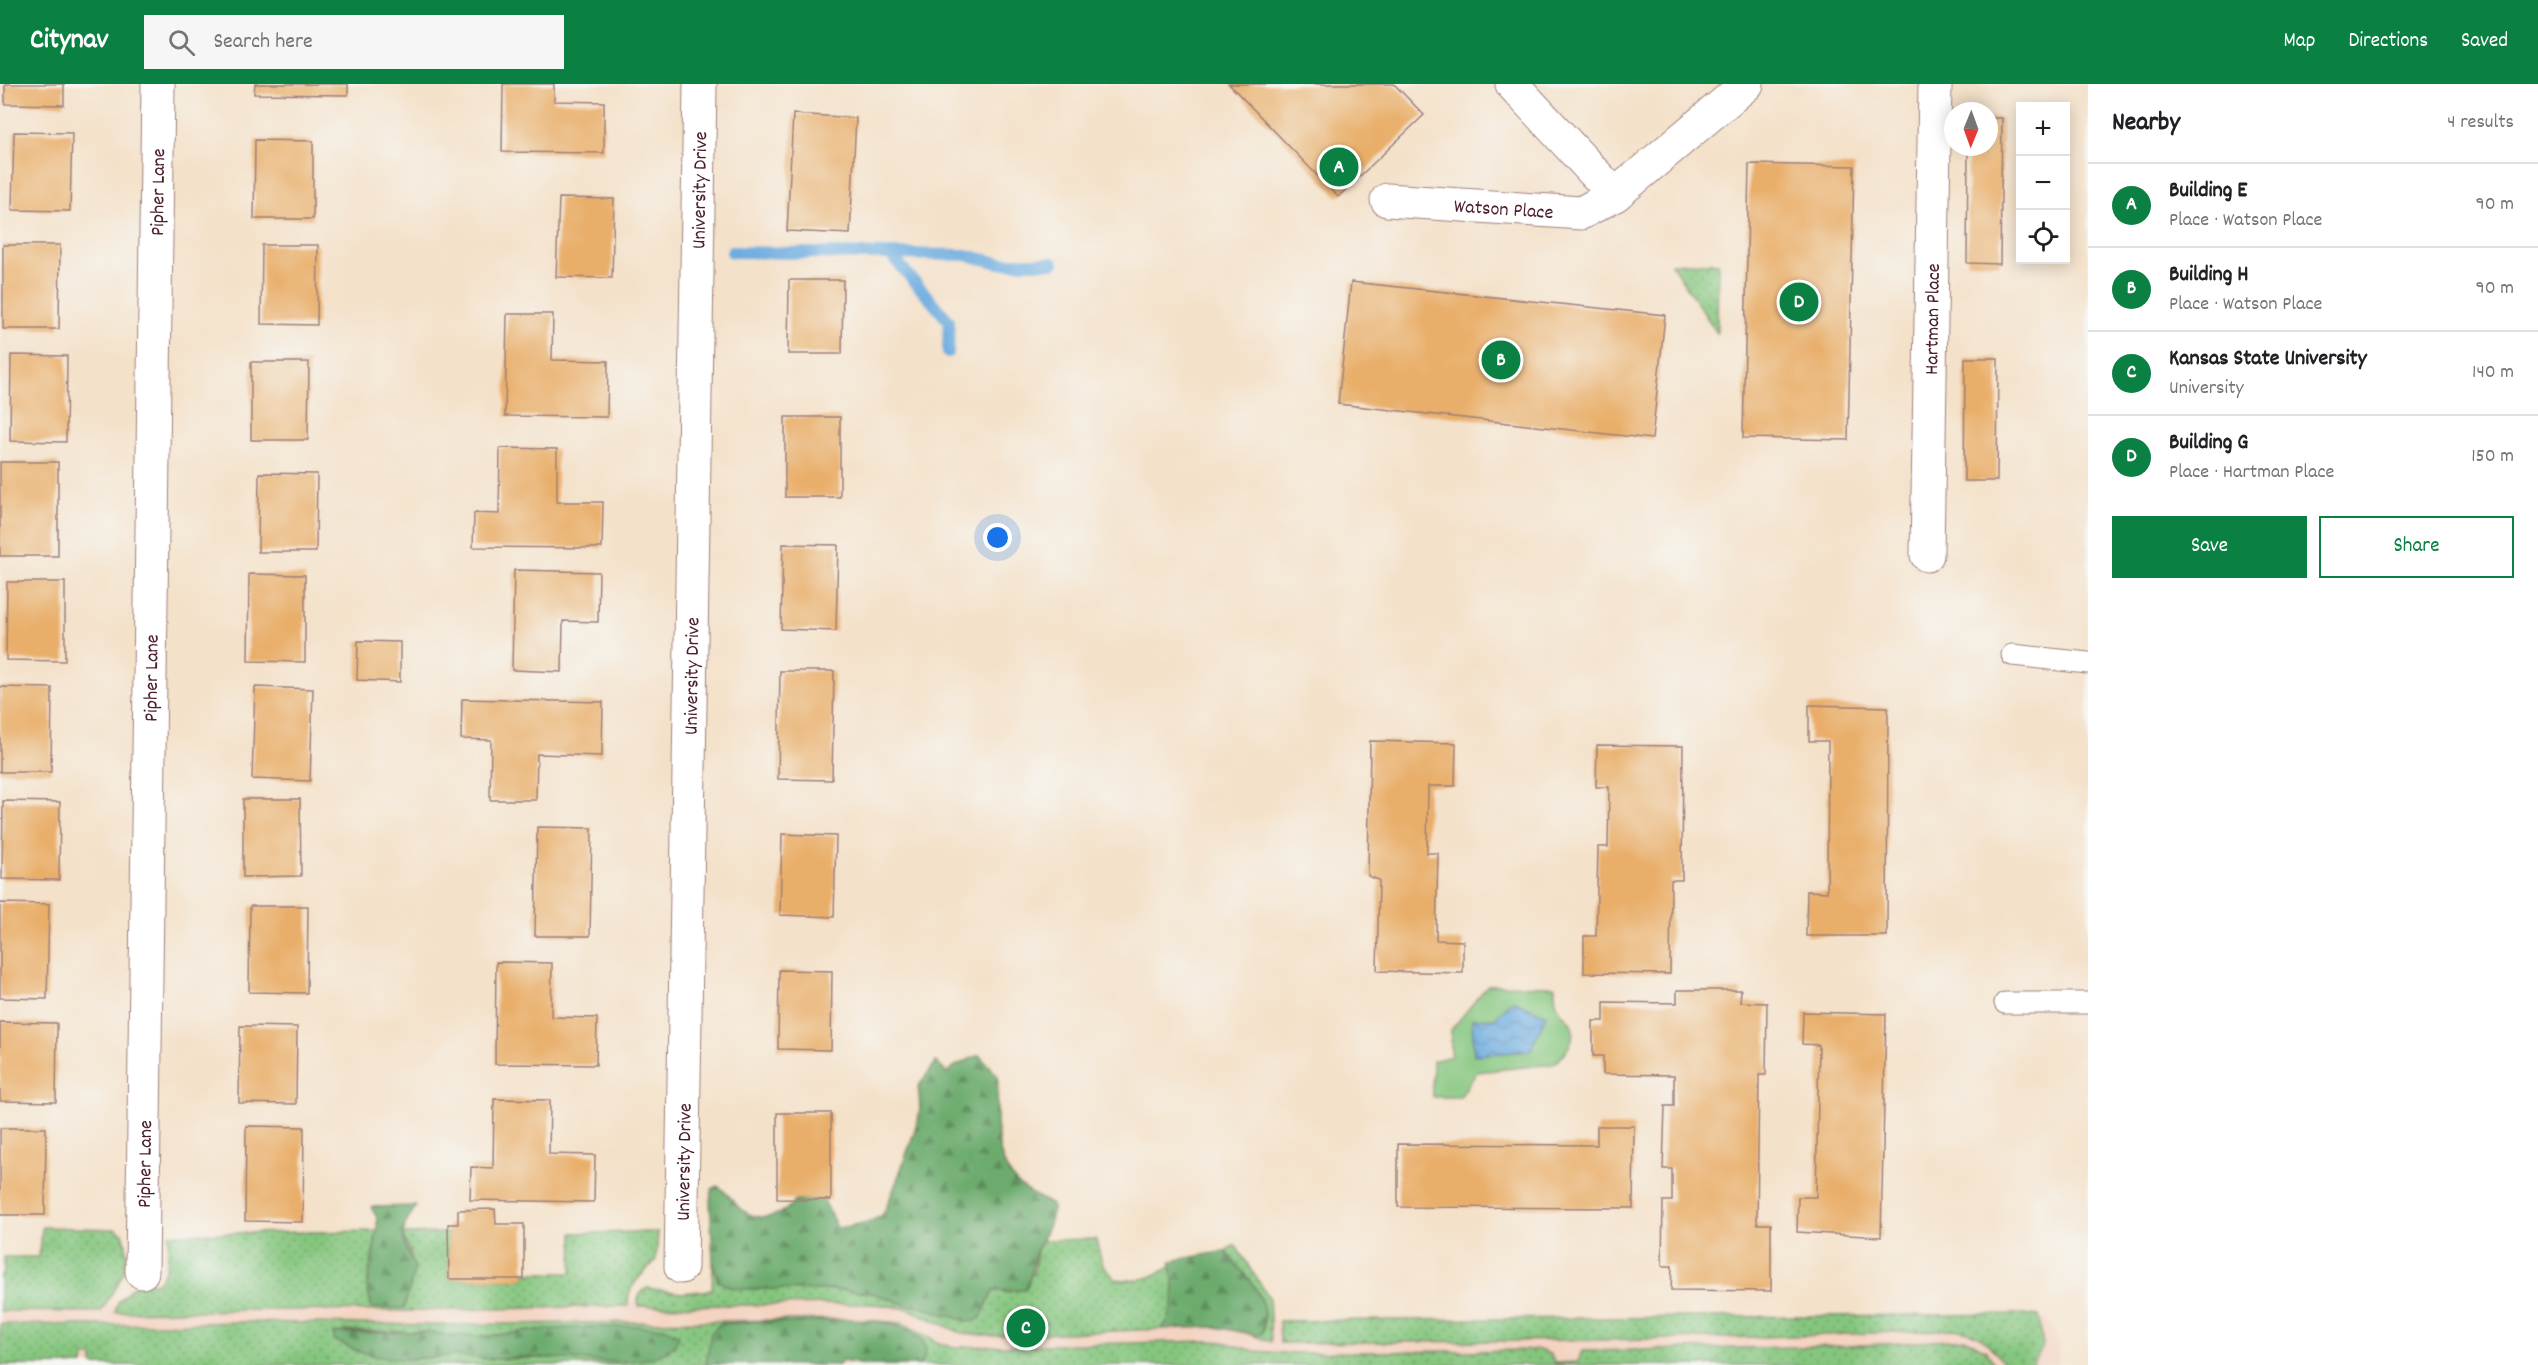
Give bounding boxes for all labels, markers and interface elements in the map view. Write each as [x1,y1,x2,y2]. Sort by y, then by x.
search box [144,15,564,69]
text: Citynav [30,22,108,62]
icon: search [165,26,198,59]
text: Search here [213,27,313,58]
text: Map [2284,27,2315,57]
text: Directions [2348,27,2428,57]
text: Saved [2461,27,2508,57]
north arrow [1944,102,1998,156]
map controls [2016,102,2070,264]
button: + [2016,102,2070,156]
text: Nearby [2112,105,2180,142]
text: 4 results [2447,109,2514,137]
street label: University Drive [686,131,716,249]
pin: A [1320,144,1358,190]
street label: Pipher Lane [145,148,174,236]
button: − [2016,156,2070,210]
text: Building E [2169,176,2247,207]
text: A [2126,191,2137,219]
text: 90 m [2476,191,2514,219]
street label: Watson Place [1453,194,1554,228]
text: Place · Watson Place [2169,207,2322,235]
button: locate [2016,210,2070,264]
text: Building H [2169,260,2249,291]
street label: Hartman Place [1919,263,1949,375]
text: B [2127,275,2136,303]
text: 90 m [2476,275,2514,303]
pin: D [1780,280,1818,324]
text: Place · Watson Place [2169,291,2322,319]
pin: B [1482,338,1520,382]
text: Kansas State University [2169,344,2367,375]
text: C [2127,359,2136,387]
text: 140 m [2472,359,2514,387]
text: University [2169,375,2244,403]
text: Building G [2169,428,2248,459]
text: D [2126,443,2137,471]
text: 150 m [2471,443,2514,471]
text: Place · Hartman Place [2169,459,2334,487]
button: Save [2112,516,2307,578]
button: Share [2319,516,2514,578]
your location [983,523,1012,552]
street label: University Drive [679,617,708,735]
street label: Pipher Lane [138,634,168,722]
street label: University Drive [671,1103,701,1221]
street label: Pipher Lane [132,1120,161,1208]
pin: C [1006,1306,1046,1350]

